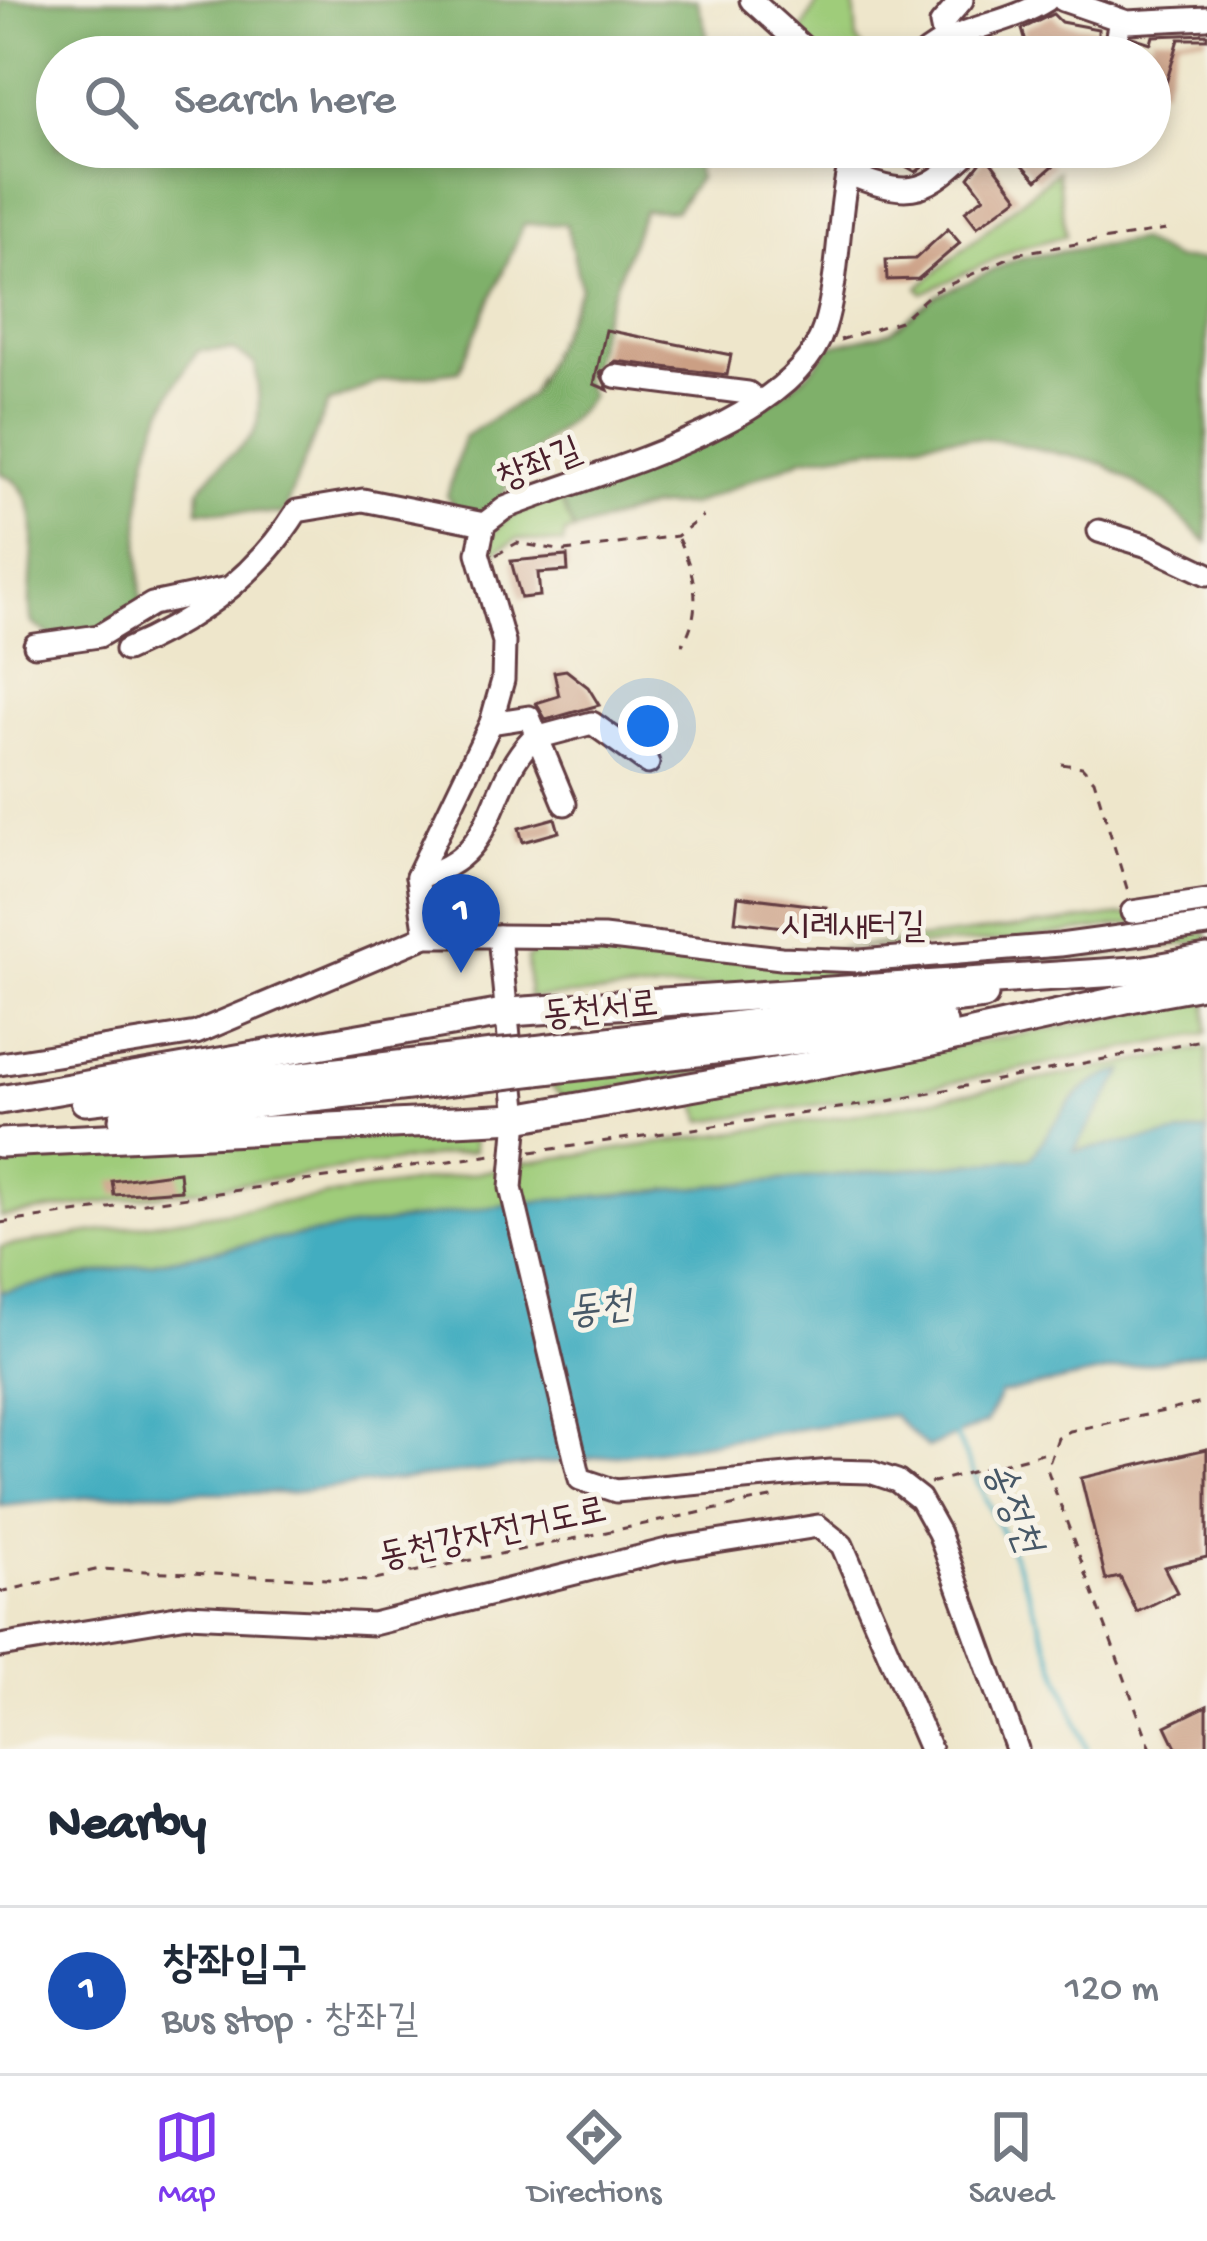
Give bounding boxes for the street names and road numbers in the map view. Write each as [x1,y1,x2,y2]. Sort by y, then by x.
street label: 창좌길 [492,431,589,503]
street label: 시례새터길 [781,908,925,951]
street label: 동천서로 [541,985,661,1040]
street label: 동천강자전거도로 [376,1491,611,1581]

